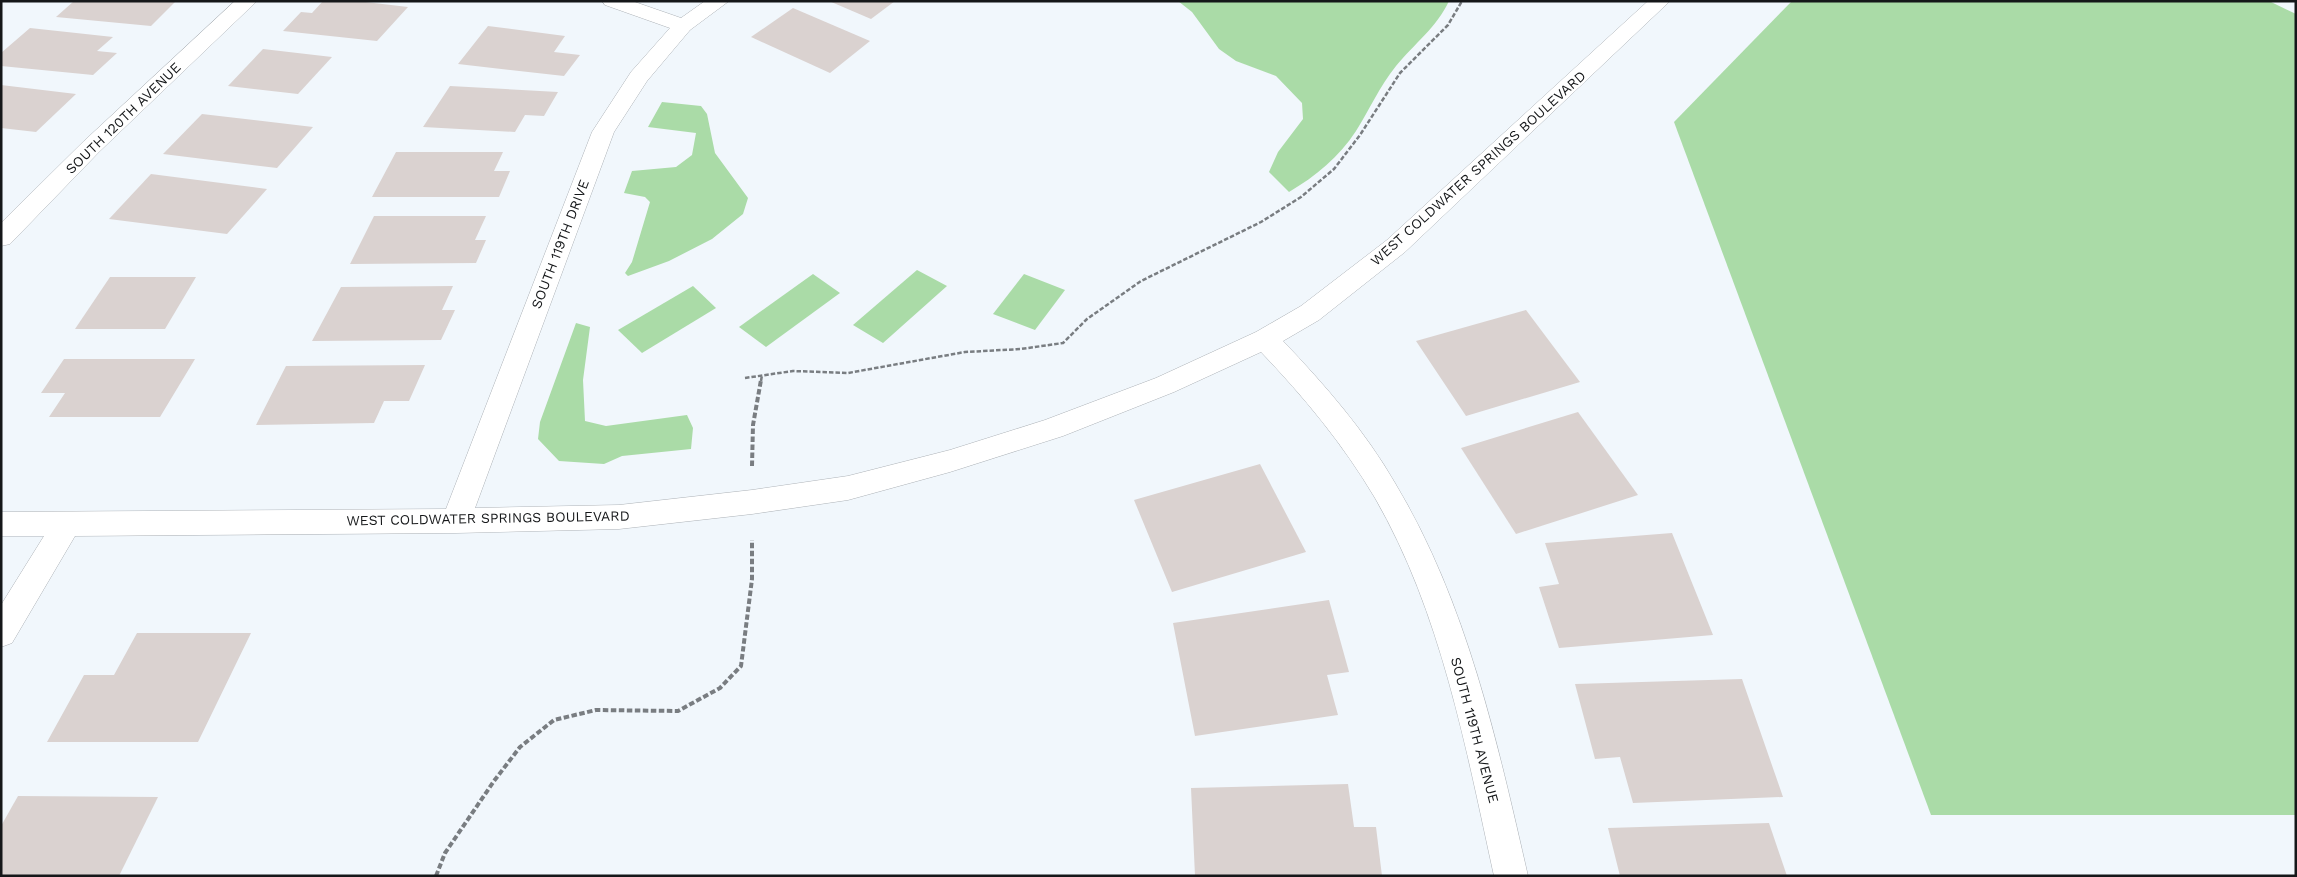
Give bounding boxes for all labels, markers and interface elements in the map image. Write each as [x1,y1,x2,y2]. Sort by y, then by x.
street label: SOUTH 120TH AVENUE [62,59,184,177]
street label: WEST COLDWATER SPRINGS BOULEVARD [1367,67,1589,269]
street label: SOUTH 119TH DRIVE [528,177,592,311]
street label: WEST COLDWATER SPRINGS BOULEVARD [346,508,630,528]
street label: SOUTH 119TH AVENUE [1448,655,1502,805]

